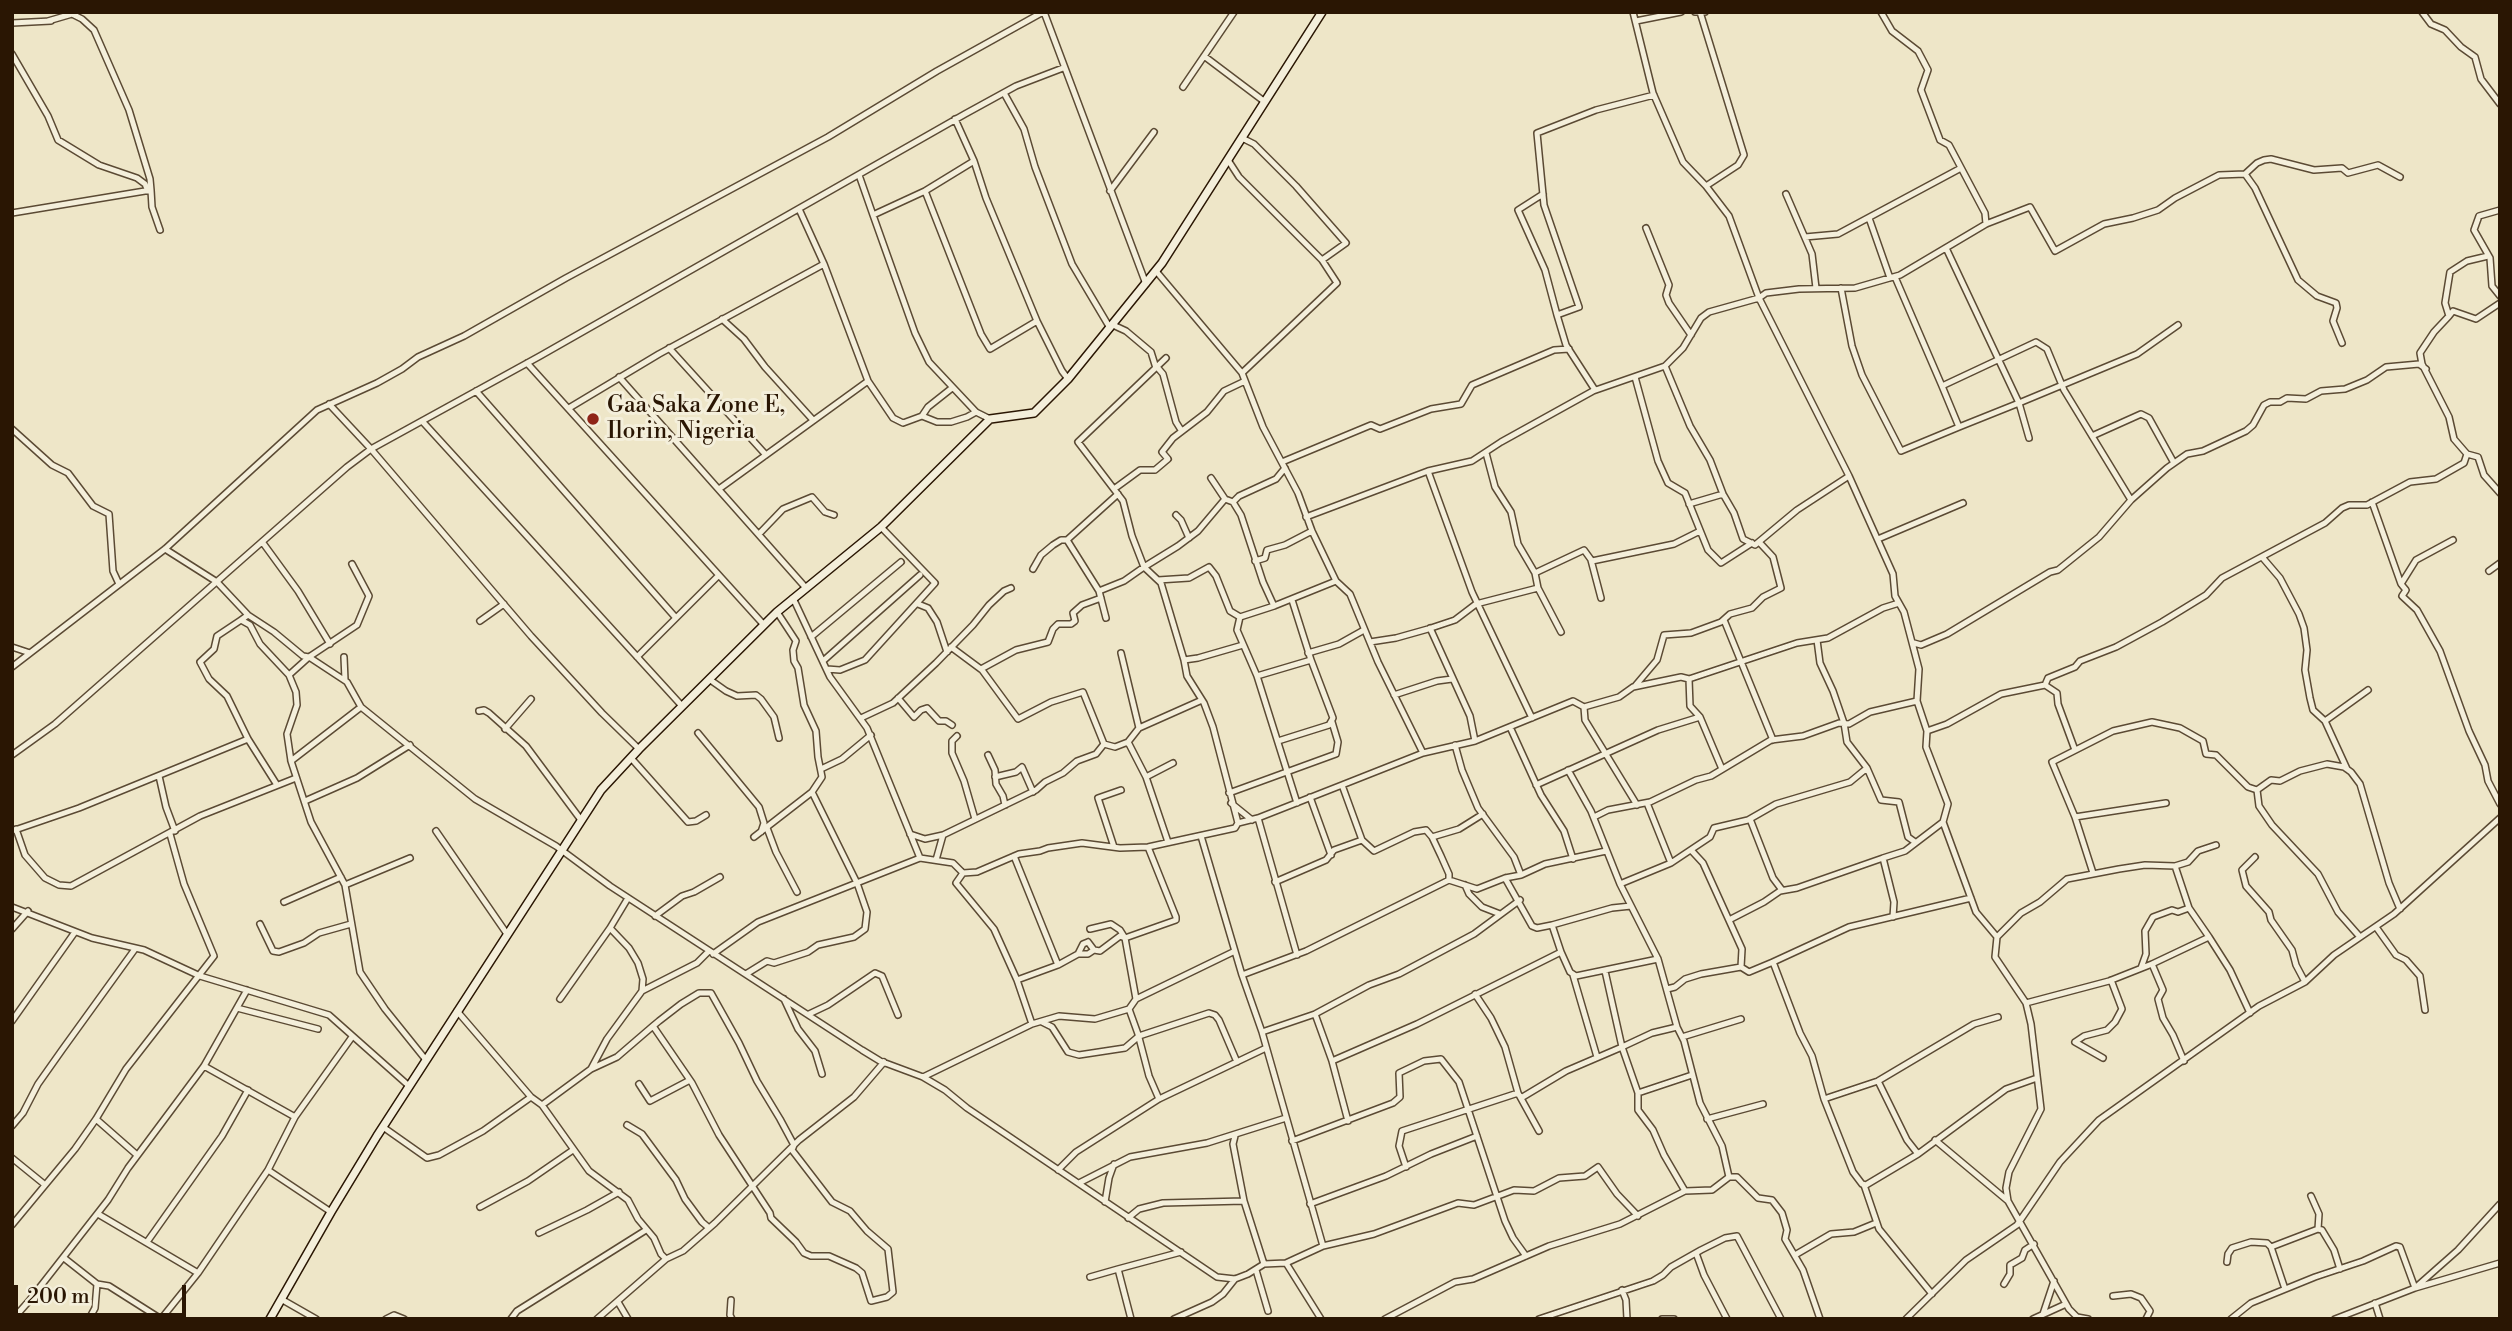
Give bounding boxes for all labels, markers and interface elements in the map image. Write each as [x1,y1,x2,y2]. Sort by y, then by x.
place label: Gaa Saka Zone E, Ilorin, Nigeria [607,392,785,446]
marker: Gaa Saka Zone E, Ilorin, Nigeria [585,411,601,427]
scale bar [18,1272,189,1316]
text: 200 m [27,1284,90,1310]

